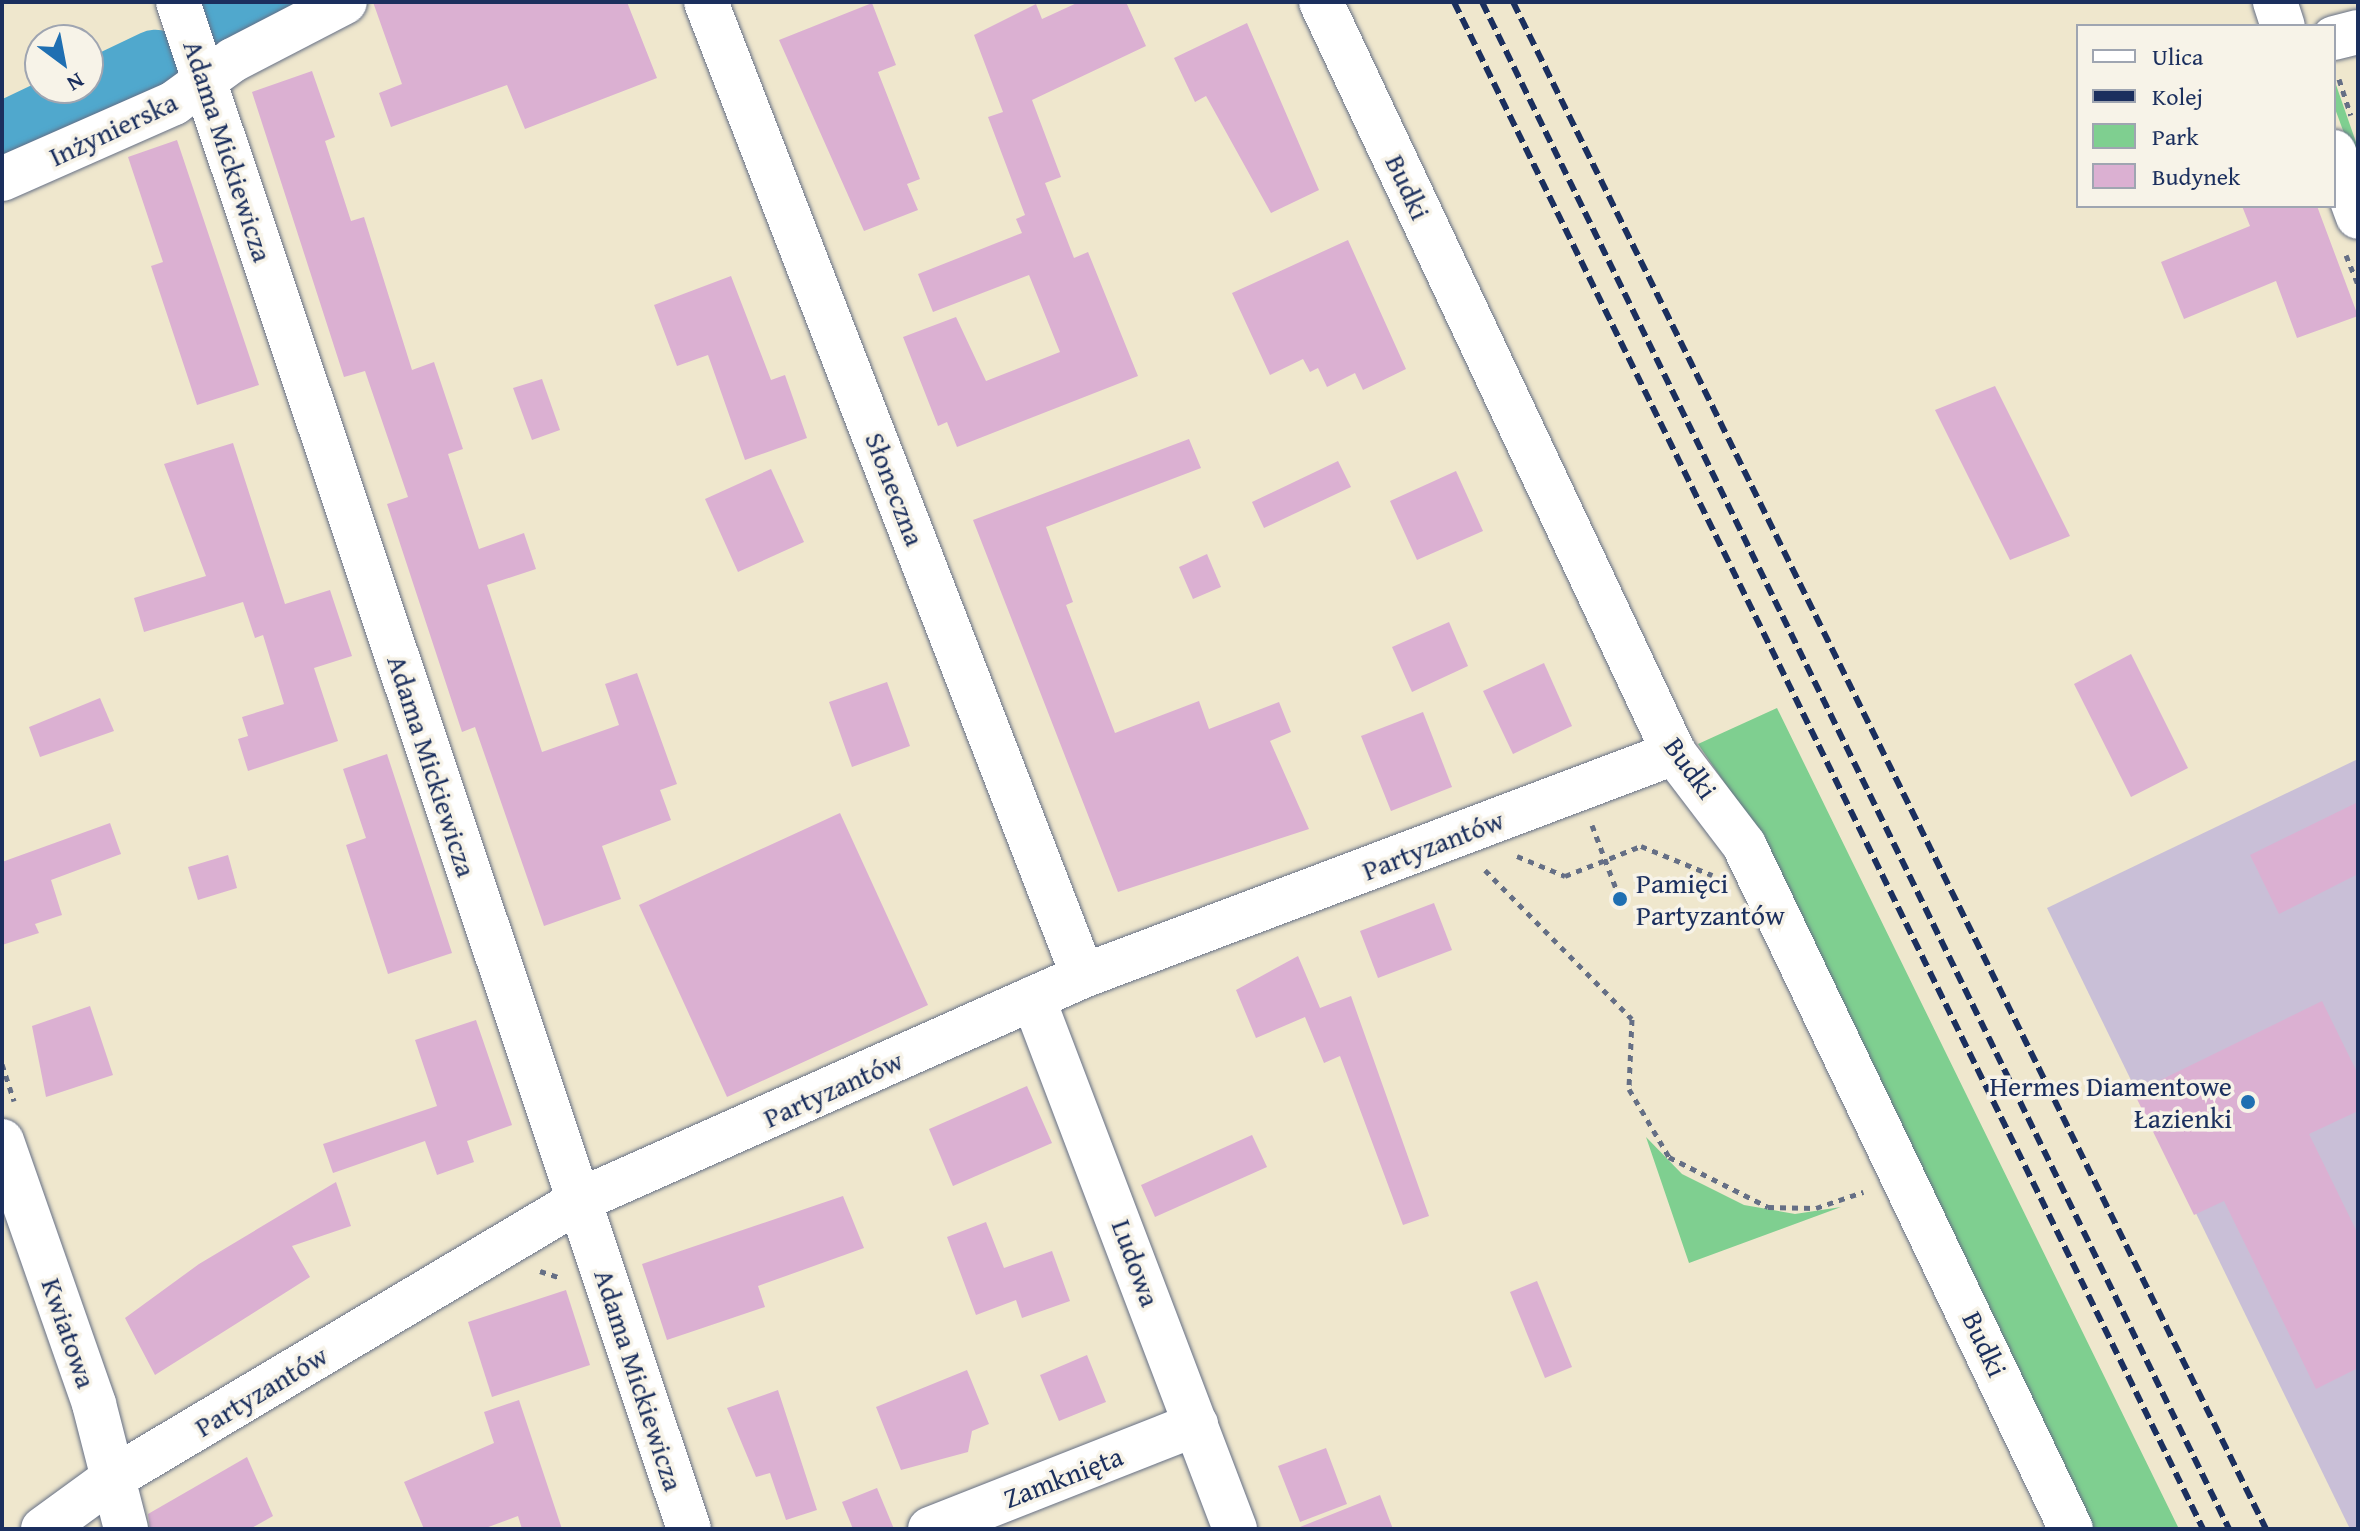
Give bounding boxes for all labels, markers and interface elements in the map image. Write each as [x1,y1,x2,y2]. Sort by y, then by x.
north arrow [24,24,104,104]
legend [2076,24,2336,208]
street label: Adama Mickiewicza [176,36,280,266]
text: Ulica [2152,39,2203,74]
text: N [61,65,90,100]
text: Kolej [2152,79,2203,114]
street label: Inżynierska [44,85,182,173]
text: Park [2152,119,2198,154]
street label: Budki [1378,149,1438,225]
text: Budynek [2152,159,2240,194]
street label: Słoneczna [858,428,932,550]
street label: Adama Mickiewicza [380,651,484,881]
street label: Budki [1657,731,1725,805]
street label: Partyzantów [1357,803,1509,887]
place label: Pamięci Partyzantów [1636,866,1785,932]
marker: Pamięci Partyzantów [1611,890,1629,908]
street label: Partyzantów [758,1043,908,1135]
place label: Hermes Diamentowe Łazienki [1989,1069,2232,1135]
marker: Hermes Diamentowe Łazienki [2239,1093,2257,1111]
street label: Ludowa [1105,1215,1167,1311]
street label: Adama Mickiewicza [587,1265,691,1495]
street label: Kwiatowa [35,1274,103,1392]
street label: Budki [1955,1306,2015,1382]
street label: Partyzantów [189,1338,333,1444]
street label: Zamknięta [999,1439,1127,1515]

